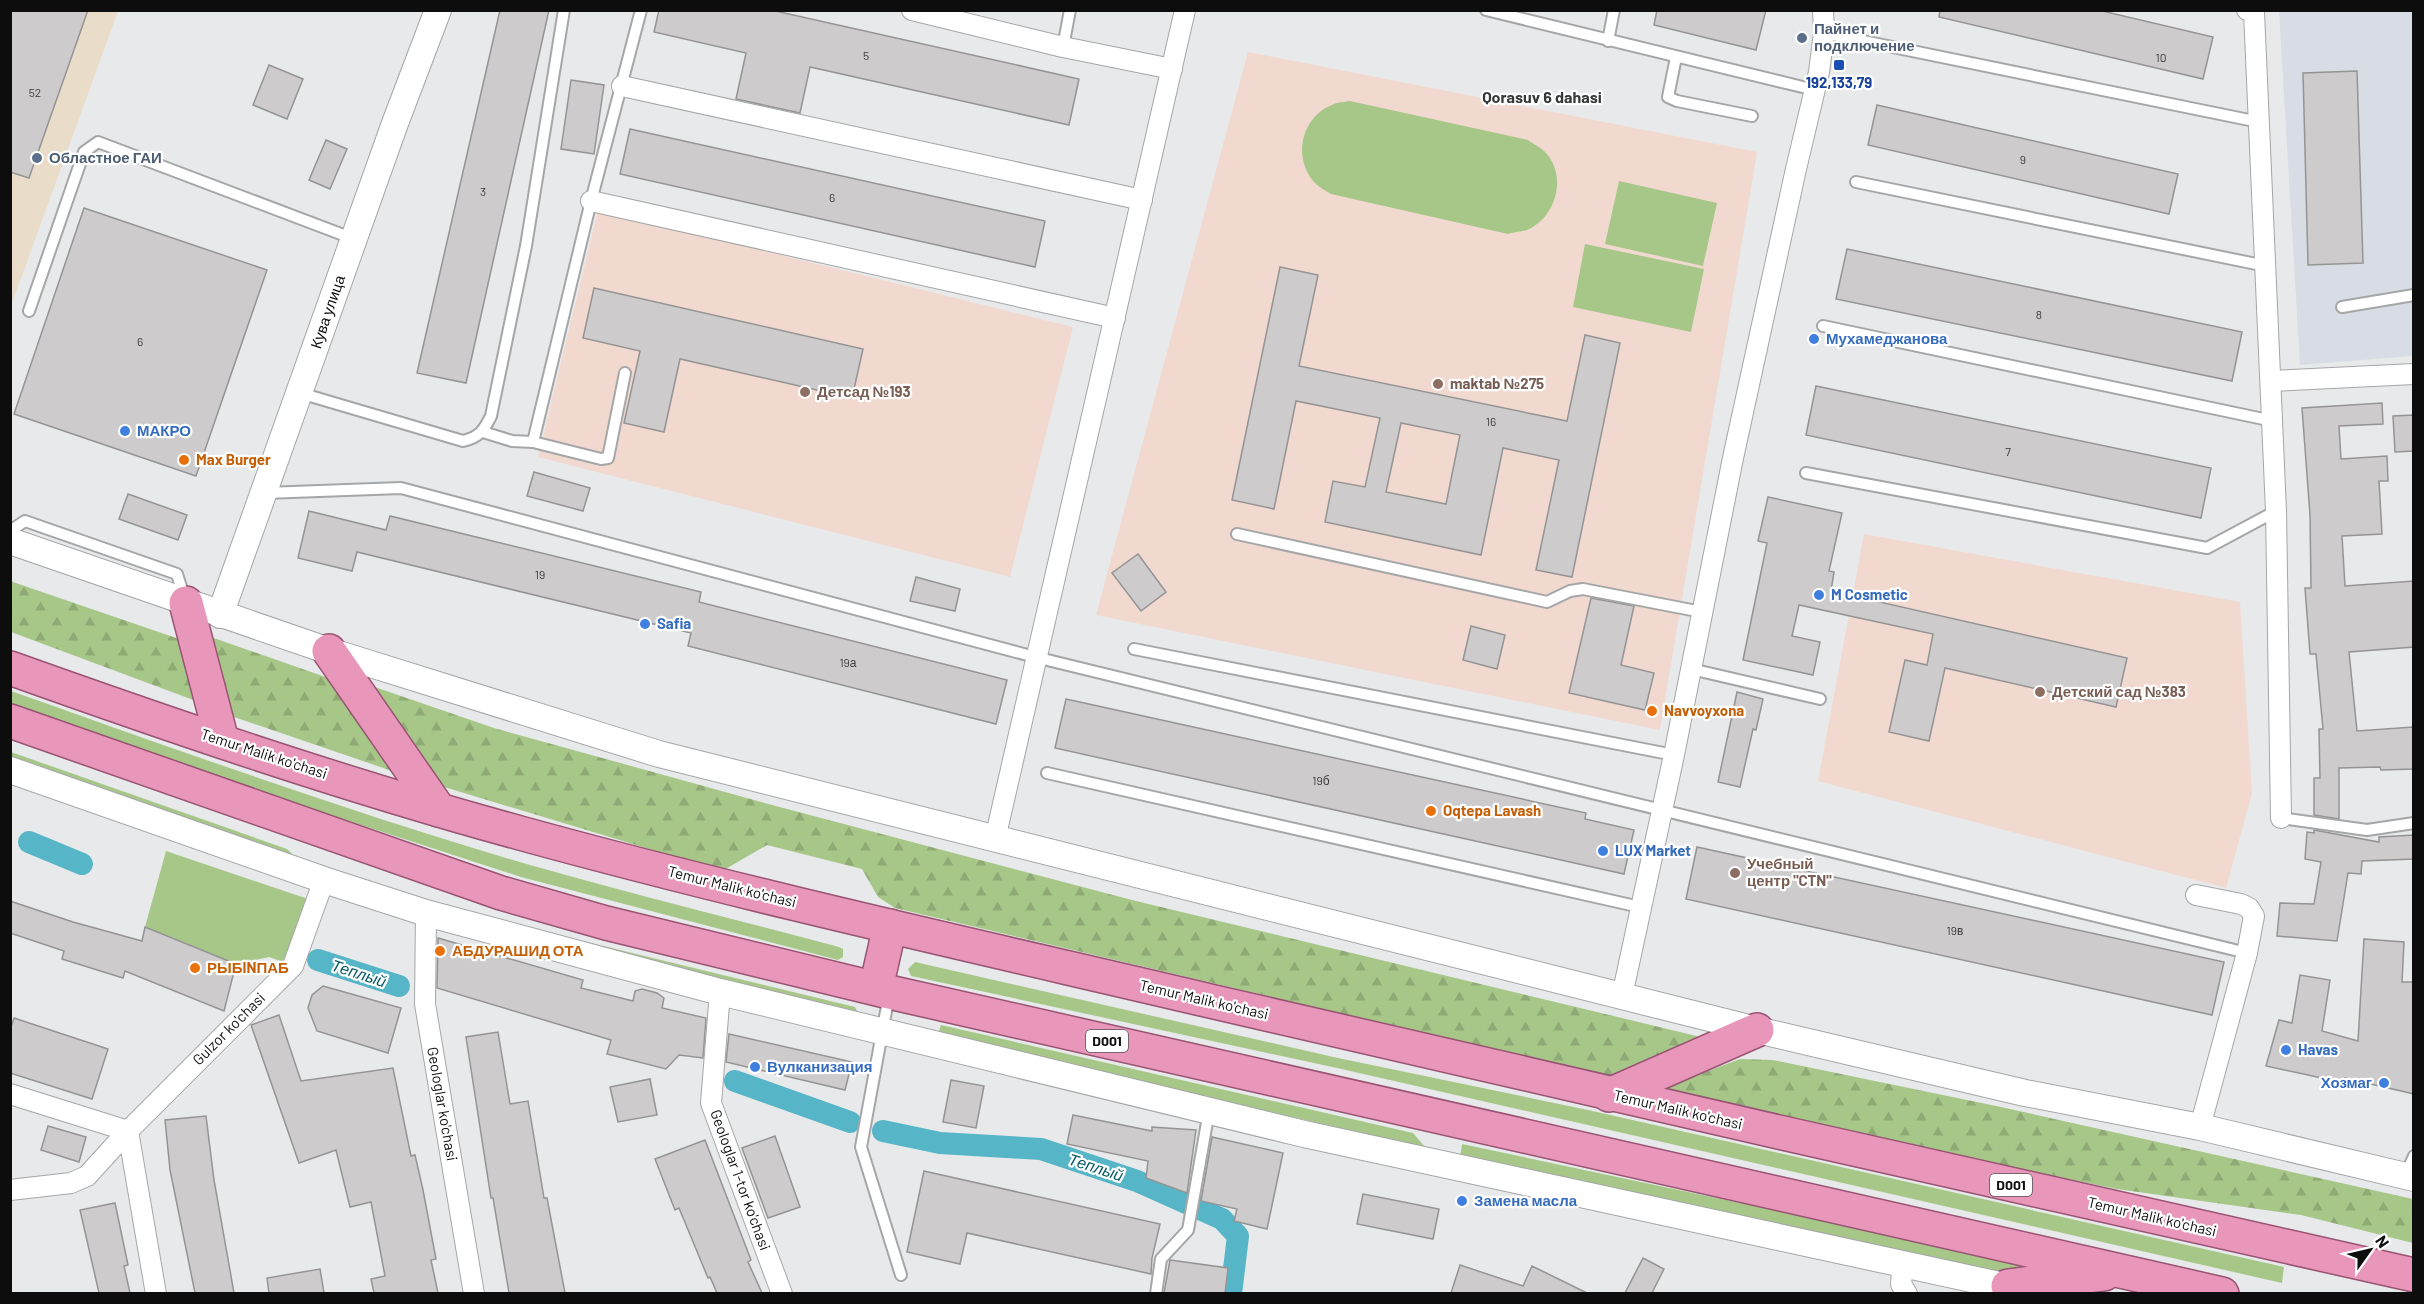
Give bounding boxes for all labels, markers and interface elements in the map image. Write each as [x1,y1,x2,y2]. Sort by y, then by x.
place label: Пайнет и подключение [1814,19,1915,54]
marker: Пайнет и подключение [1795,31,1809,45]
house number: 5 [863,48,869,62]
house number: 10 [2156,50,2166,64]
marker: 192,133,79 [1832,58,1846,72]
place label: 192,133,79 [1806,73,1872,91]
house number: 52 [29,85,41,99]
district label: Qorasuv 6 dahasi [1482,87,1602,106]
place label: Областное ГАИ [49,148,162,166]
marker: Областное ГАИ [30,151,44,165]
house number: 9 [2020,152,2026,166]
house number: 3 [480,184,486,198]
house number: 6 [829,190,835,204]
street label: Кува улица [306,272,348,351]
house number: 8 [2036,307,2042,321]
place label: Мухамеджанова [1826,329,1948,347]
marker: Мухамеджанова [1807,332,1821,346]
house number: 6 [137,334,143,348]
place label: maktab №275 [1450,374,1544,392]
marker: maktab №275 [1431,377,1445,391]
place label: Детсад №193 [817,382,911,400]
marker: Детсад №193 [798,385,812,399]
house number: 16 [1486,414,1496,428]
place label: МАКРО [137,421,191,439]
marker: МАКРО [118,424,132,438]
house number: 7 [2005,444,2011,458]
place label: Max Burger [196,450,271,468]
marker: Max Burger [177,453,191,467]
house number: 19 [535,567,545,581]
place label: M Cosmetic [1831,585,1908,603]
marker: M Cosmetic [1812,588,1826,602]
place label: Safia [657,614,691,632]
marker: Safia [638,617,652,631]
house number: 19а [839,655,857,669]
place label: Детский сад №383 [2052,682,2186,700]
marker: Детский сад №383 [2033,685,2047,699]
place label: Navvoyxona [1664,701,1744,719]
marker: Navvoyxona [1645,704,1659,718]
street label: Temur Malik ko'chasi [199,724,330,782]
house number: 19б [1312,773,1330,787]
place label: Oqtepa Lavash [1443,801,1541,819]
marker: Oqtepa Lavash [1424,804,1438,818]
place label: LUX Market [1615,841,1691,859]
marker: LUX Market [1596,844,1610,858]
place label: Учебный центр "CTN" [1747,854,1832,889]
street label: Temur Malik ko'chasi [666,861,798,911]
marker: Учебный центр "CTN" [1728,866,1742,880]
house number: 19в [1947,923,1963,937]
place label: АБДУРАШИД ОТА [452,941,584,959]
marker: АБДУРАШИД ОТА [433,944,447,958]
water label: Теплый [329,955,389,990]
place label: РЫБINПАБ [207,958,289,976]
marker: РЫБINПАБ [188,961,202,975]
street label: Temur Malik ko'chasi [1138,975,1270,1023]
street label: Gulzor ko'chasi [188,988,268,1068]
road number: D001 [1086,1030,1128,1052]
place label: Havas [2298,1040,2338,1058]
marker: Havas [2279,1043,2293,1057]
street label: Geologlar ko'chasi [424,1045,462,1162]
place label: Вулканизация [767,1057,872,1075]
marker: Вулканизация [748,1060,762,1074]
place label: Хозмаг [2321,1073,2372,1091]
marker: Хозмаг [2377,1076,2391,1090]
street label: Temur Malik ko'chasi [1612,1085,1744,1133]
street label: Geologlar 1-tor ko'chasi [707,1107,775,1253]
water label: Теплый [1066,1149,1126,1184]
road number: D001 [1990,1174,2032,1196]
place label: Замена масла [1474,1191,1578,1209]
street label: Temur Malik ko'chasi [2086,1192,2218,1240]
marker: Замена масла [1455,1194,1469,1208]
north arrow [2340,1220,2400,1280]
text: N [2372,1232,2394,1251]

